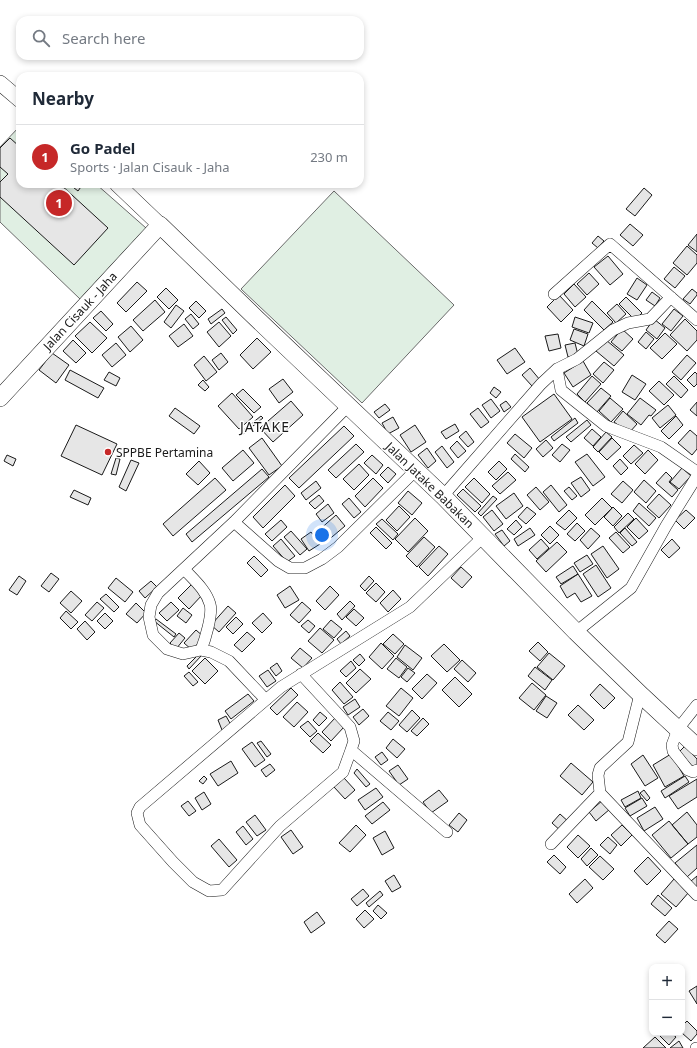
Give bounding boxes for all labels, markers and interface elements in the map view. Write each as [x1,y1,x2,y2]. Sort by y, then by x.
search box [16,16,364,60]
icon: search [30,27,52,49]
text: Search here [62,28,145,48]
text: Nearby [32,87,94,110]
text: Go Padel [70,138,135,158]
text: 1 [41,148,49,166]
text: 230 m [310,148,348,166]
text: Sports · Jalan Cisauk - Jaha [70,158,230,176]
pin: 1 [46,188,72,218]
street label: Jalan Cisauk - Jaha [38,268,121,355]
district label: JATAKE [238,417,290,436]
street label: Jalan Jatake Babakan [381,438,478,532]
place label: SPPBE Pertamina [116,444,213,461]
marker: SPPBE Pertamina [103,447,113,457]
your location [312,525,332,545]
map controls [649,964,685,1036]
button: + [649,964,685,1000]
button: − [649,1000,685,1036]

